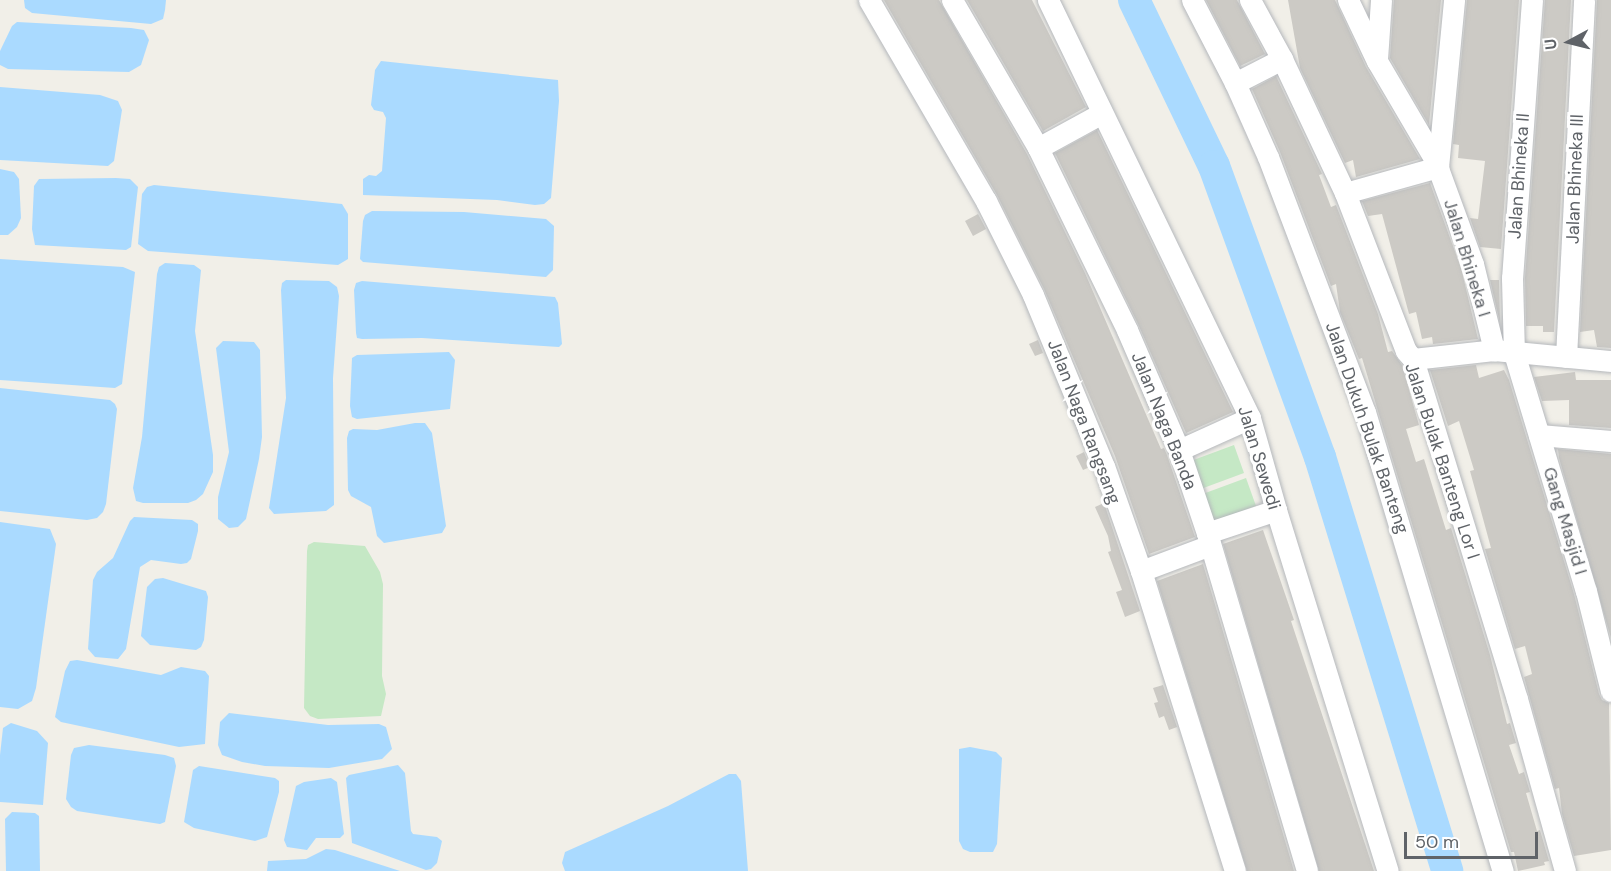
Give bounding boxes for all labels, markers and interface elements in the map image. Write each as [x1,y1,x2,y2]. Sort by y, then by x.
north arrow [1539,12,1599,72]
text: U [1540,38,1562,51]
street label: Jalan Bhineka II [1504,112,1534,240]
street label: Jalan Bhineka III [1562,114,1588,244]
street label: Jalan Bhineka I [1439,197,1495,319]
street label: Jalan Dukuh Bulak Banteng [1321,319,1413,537]
street label: Jalan Naga Rangsang [1043,337,1125,507]
street label: Jalan Naga Banda [1127,349,1201,493]
street label: Jalan Bulak Banteng Lor I [1400,360,1484,562]
street label: Jalan Sewedi [1233,404,1285,512]
street label: Gang Masjid I [1538,465,1592,577]
scale bar [1407,820,1540,858]
text: 50 m [1415,830,1459,854]

